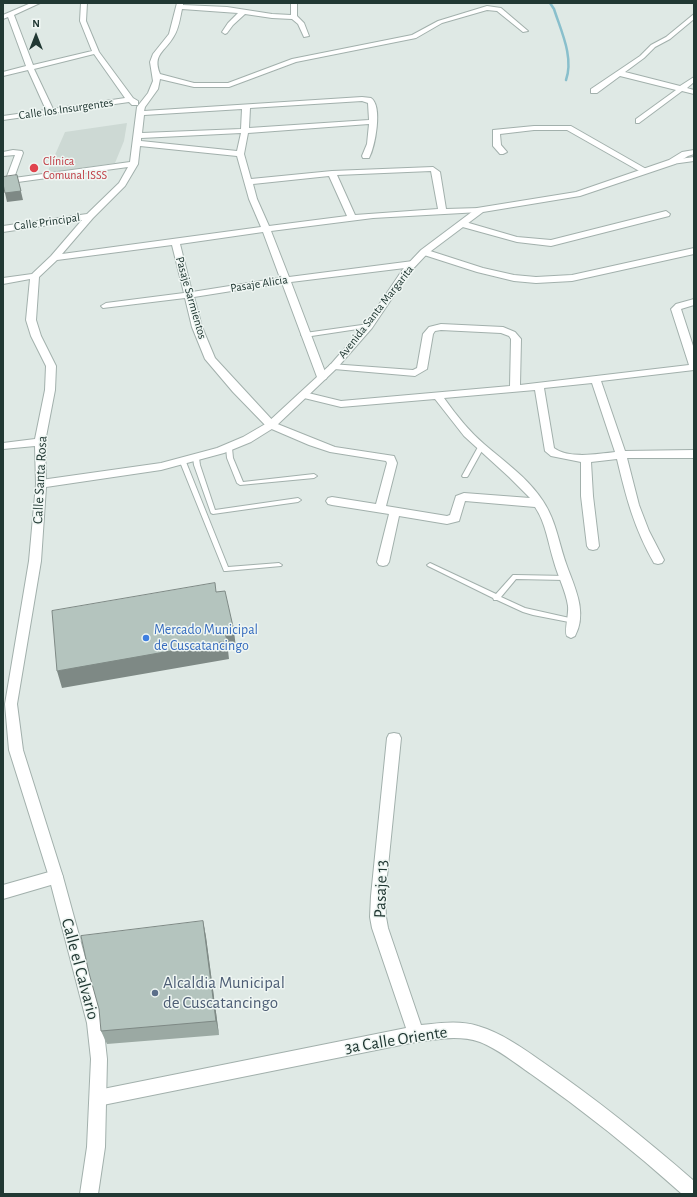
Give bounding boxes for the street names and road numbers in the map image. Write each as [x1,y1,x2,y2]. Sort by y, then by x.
street label: Calle los Insurgentes [18,95,114,123]
street label: Calle Principal [13,210,81,234]
street label: Pasaje Sarmientos [172,255,210,341]
street label: Avenida Santa Margarita [335,263,417,361]
street label: Pasaje Alicia [229,272,289,296]
street label: Calle Santa Rosa [29,435,51,525]
street label: Pasaje 13 [370,859,392,919]
street label: Calle el Calvario [57,916,103,1022]
street label: 3a Calle Oriente [343,1022,449,1058]

